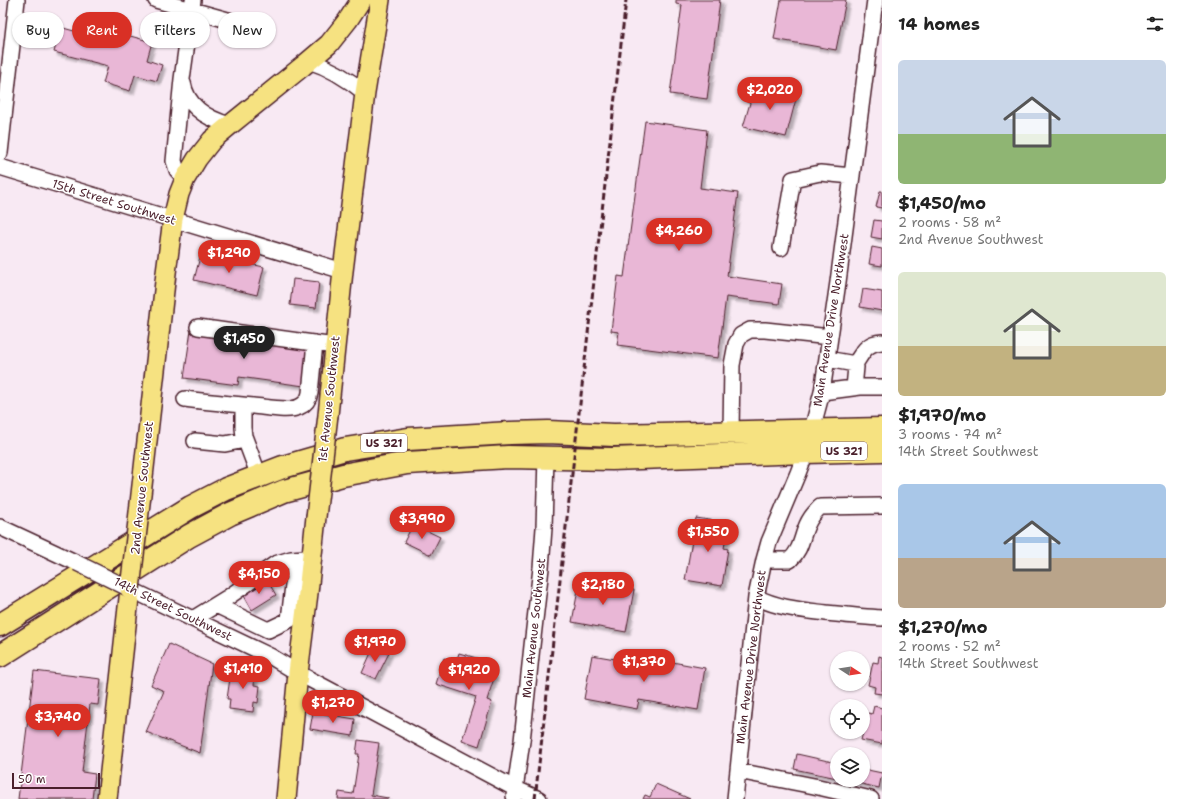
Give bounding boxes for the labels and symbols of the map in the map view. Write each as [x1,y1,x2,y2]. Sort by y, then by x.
pin: $2,020 [737,77,803,111]
street label: 15th Street Southwest [50,175,178,229]
pin: $4,260 [646,218,712,252]
street label: Main Avenue Drive Northwest [809,232,853,408]
pin: $1,290 [196,240,262,274]
pin: $1,450 [211,326,277,360]
street label: 1st Avenue Southwest [314,335,344,463]
street label: 2nd Avenue Southwest [127,420,157,556]
road number: US 321 [361,434,407,452]
road number: US 321 [821,442,867,460]
pin: $3,990 [389,506,455,540]
pin: $1,550 [675,519,741,553]
street label: Main Avenue Southwest [519,557,549,699]
pin: $4,150 [226,561,292,595]
street label: Main Avenue Drive Northwest [732,569,770,745]
pin: $2,180 [570,572,636,606]
street label: 14th Street Southwest [111,573,235,645]
pin: $1,970 [342,629,408,663]
pin: $1,370 [611,649,677,683]
north arrow [830,651,870,691]
pin: $1,410 [210,656,276,690]
pin: $1,920 [436,657,502,691]
pin: $1,270 [300,690,366,724]
pin: $3,740 [25,704,91,738]
scale bar [12,771,100,790]

